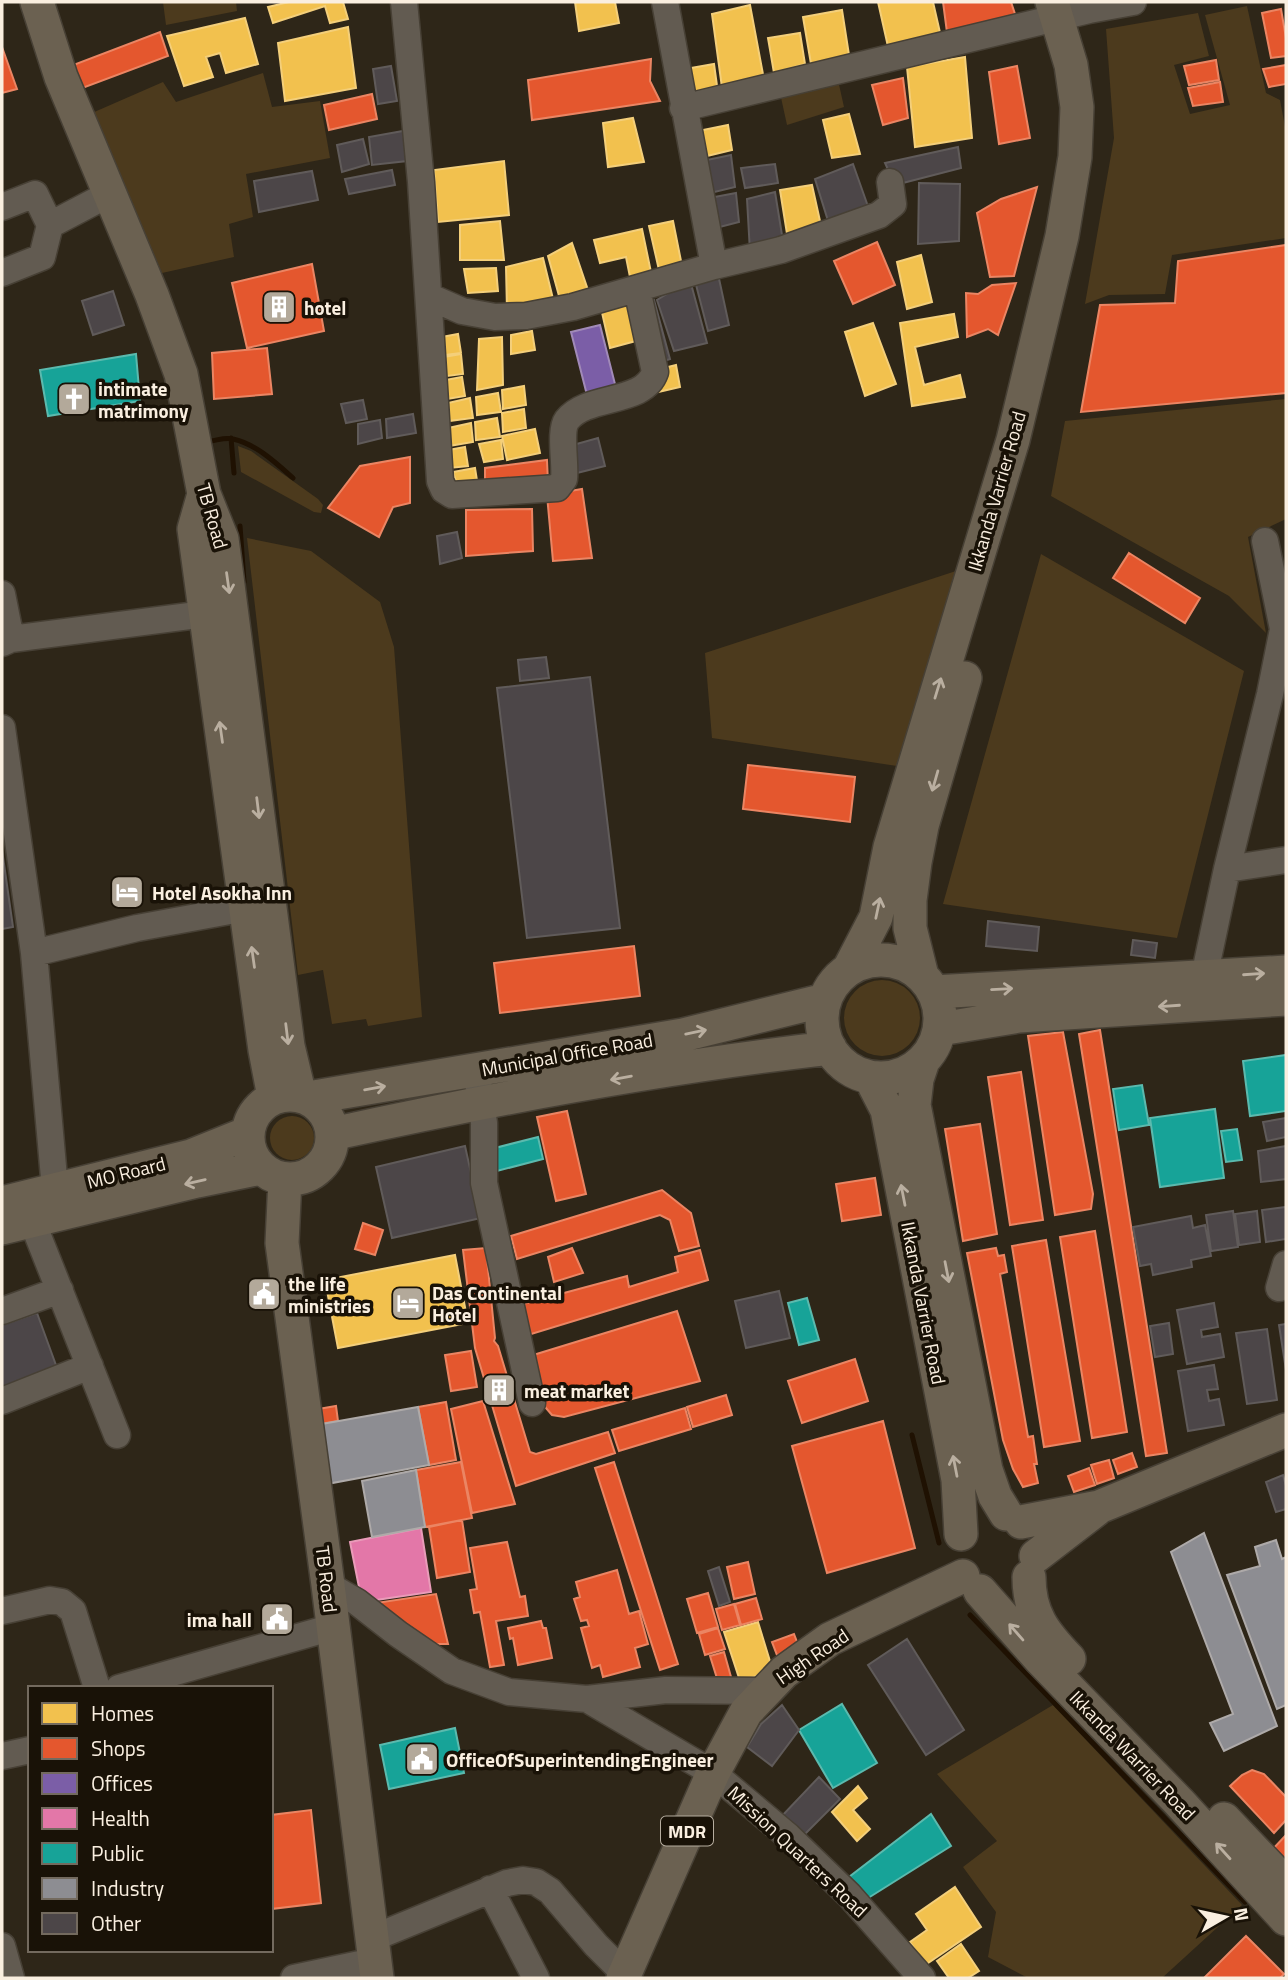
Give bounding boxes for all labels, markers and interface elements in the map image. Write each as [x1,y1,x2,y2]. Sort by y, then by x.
building icon: hotel [260,288,298,326]
place label: hotel [304,293,346,322]
place label: intimate matrimony [98,374,189,425]
church icon: intimate matrimony [55,380,93,418]
street label: Ikkanda Varrier Road [959,408,1033,574]
street label: TB Road [190,480,236,552]
one-way arrow [222,571,235,593]
one-way arrow [932,678,945,700]
one-way arrow [214,721,227,744]
one-way arrow [927,770,940,792]
one-way arrow [251,796,264,819]
hotel icon: Hotel Asokha Inn [108,873,146,911]
place label: Hotel Asokha Inn [152,878,292,907]
one-way arrow [872,897,885,919]
one-way arrow [246,946,259,969]
one-way arrow [1242,967,1265,980]
one-way arrow [990,982,1013,995]
one-way arrow [1158,1000,1181,1013]
one-way arrow [280,1022,293,1045]
one-way arrow [684,1024,707,1038]
street label: Municipal Office Road [479,1025,655,1083]
one-way arrow [610,1072,633,1085]
one-way arrow [364,1081,386,1094]
street label: MO Roard [84,1148,168,1196]
one-way arrow [184,1175,207,1189]
one-way arrow [896,1184,910,1207]
street label: Ikkanda Varrier Road [894,1219,954,1387]
one-way arrow [940,1260,954,1283]
place label: the life ministries [288,1269,371,1320]
public building icon: the life ministries [245,1275,283,1313]
place label: Das Continental Hotel [432,1278,562,1329]
hotel icon: Das Continental Hotel [389,1284,427,1322]
building icon: meat market [480,1371,518,1409]
place label: meat market [524,1376,629,1405]
one-way arrow [948,1455,962,1478]
street label: TB Road [309,1544,345,1614]
public building icon: ima hall [258,1600,296,1638]
place label: ima hall [187,1605,252,1634]
street label: High Road [770,1621,854,1691]
one-way arrow [1008,1624,1024,1642]
street label: Ikkanda Warrier Road [1063,1683,1203,1827]
legend [28,1686,273,1952]
text: Homes [91,1697,154,1729]
text: Shops [91,1732,146,1764]
public building icon: OfficeOfSuperintendingEngineer [403,1740,441,1778]
place label: OfficeOfSuperintendingEngineer [446,1745,714,1774]
text: Offices [91,1767,153,1799]
street label: Mission Quarters Road [722,1778,874,1924]
text: Health [91,1802,150,1834]
road number: MDR [661,1816,713,1845]
text: Public [91,1837,144,1869]
one-way arrow [1215,1842,1231,1860]
text: Industry [91,1872,164,1904]
north arrow [1190,1882,1260,1952]
text: N [1227,1905,1258,1923]
text: Other [91,1907,141,1939]

